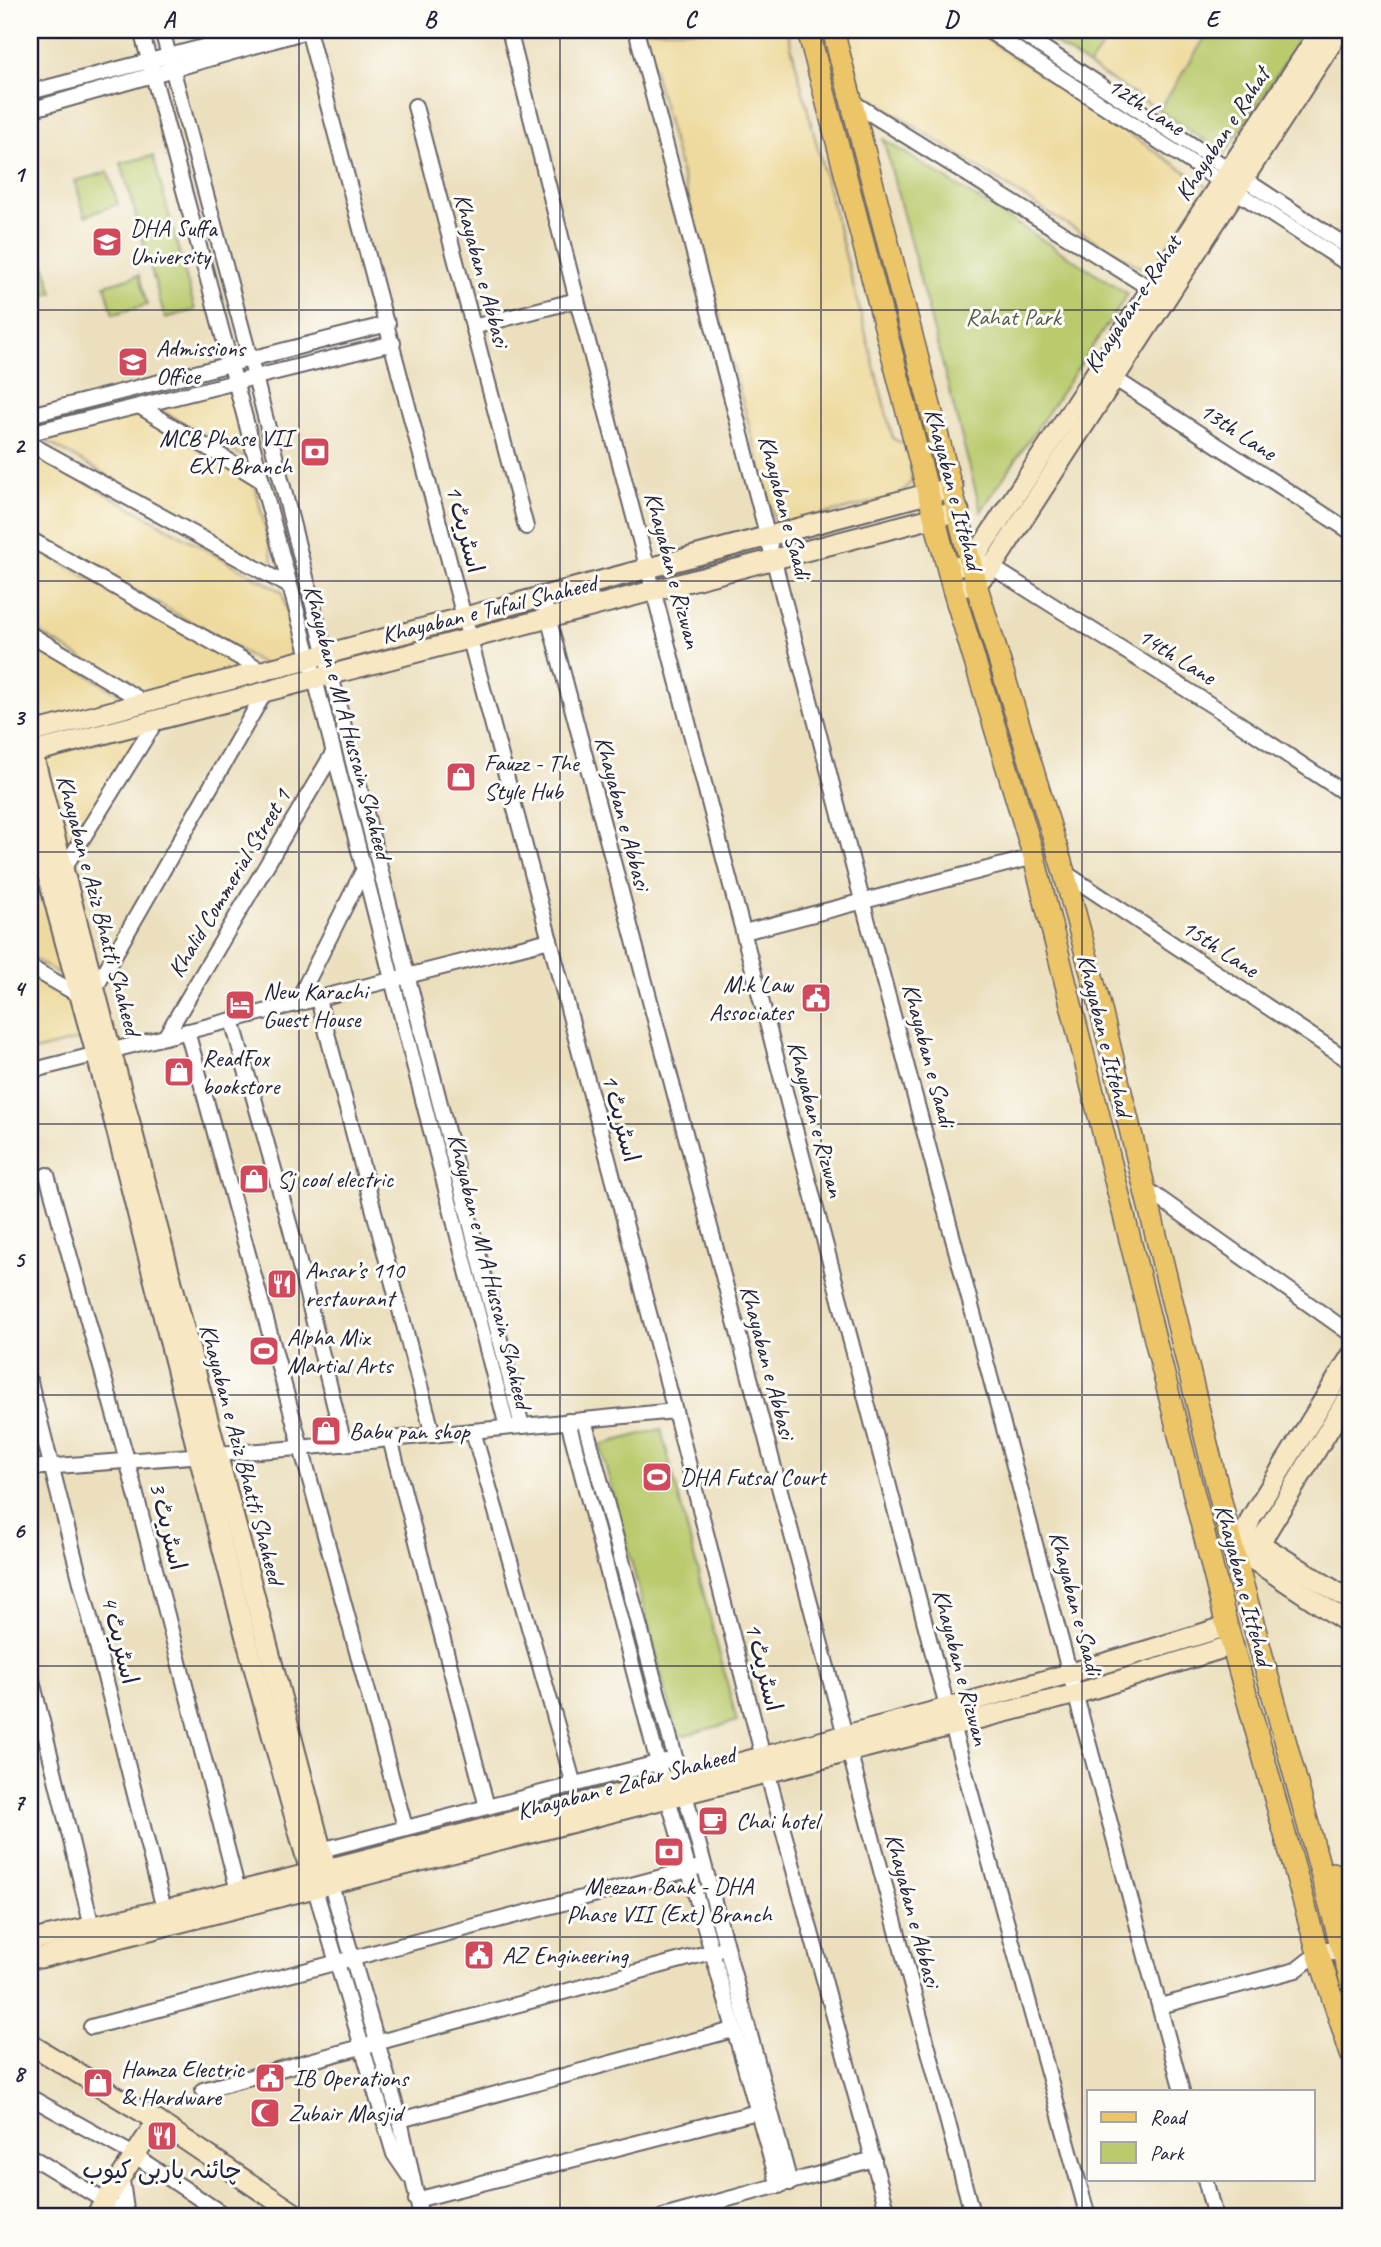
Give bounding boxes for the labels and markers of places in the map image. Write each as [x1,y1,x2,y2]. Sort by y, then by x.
place label: DHA Suffa University [130,213,218,271]
school or university icon: DHA Suffa University [90,225,124,259]
place label: Admissions Office [156,333,247,391]
school or university icon: Admissions Office [116,345,150,379]
place label: MCB Phase VII EXT Branch [159,423,297,481]
bank icon: MCB Phase VII EXT Branch [298,435,332,469]
place label: Fauzz - The Style Hub [484,748,581,806]
shop icon: Fauzz - The Style Hub [444,760,478,794]
place label: M.k Law Associates [709,969,795,1027]
place label: New Karachi Guest House [263,976,370,1034]
public building icon: M.k Law Associates [799,981,833,1015]
hotel icon: New Karachi Guest House [223,988,257,1022]
place label: ReadFox bookstore [202,1043,281,1101]
shop icon: ReadFox bookstore [162,1055,196,1089]
shop icon: Sj cool electric [237,1162,271,1196]
place label: Sj cool electric [277,1164,394,1194]
place label: Ansar’s 110 restaurant [305,1255,406,1313]
restaurant icon: Ansar’s 110 restaurant [265,1267,299,1301]
place label: Alpha Mix Martial Arts [287,1322,394,1380]
sports icon: Alpha Mix Martial Arts [247,1334,281,1368]
shop icon: Babu pan shop [309,1414,343,1448]
place label: Babu pan shop [349,1416,471,1446]
sports icon: DHA Futsal Court [640,1460,674,1494]
place label: DHA Futsal Court [680,1462,828,1492]
cafe icon: Chai hotel [696,1804,730,1838]
place label: Chai hotel [736,1806,823,1836]
bank icon: Meezan Bank - DHA Phase VII (Ext) Branch [652,1835,686,1869]
place label: Meezan Bank - DHA Phase VII (Ext) Branch [566,1871,773,1929]
public building icon: AZ Engineering [462,1938,496,1972]
place label: AZ Engineering [502,1940,629,1970]
place label: Hamza Electric & Hardware [121,2054,246,2112]
public building icon: IB Operations [253,2061,287,2095]
place label: IB Operations [293,2063,410,2093]
shop icon: Hamza Electric & Hardware [81,2066,115,2100]
mosque icon: Zubair Masjid [248,2096,282,2130]
place label: Zubair Masjid [288,2098,406,2128]
restaurant icon: چائنہ باربی کیوب [145,2119,179,2153]
place label: چائنہ باربی کیوب [82,2155,242,2185]

